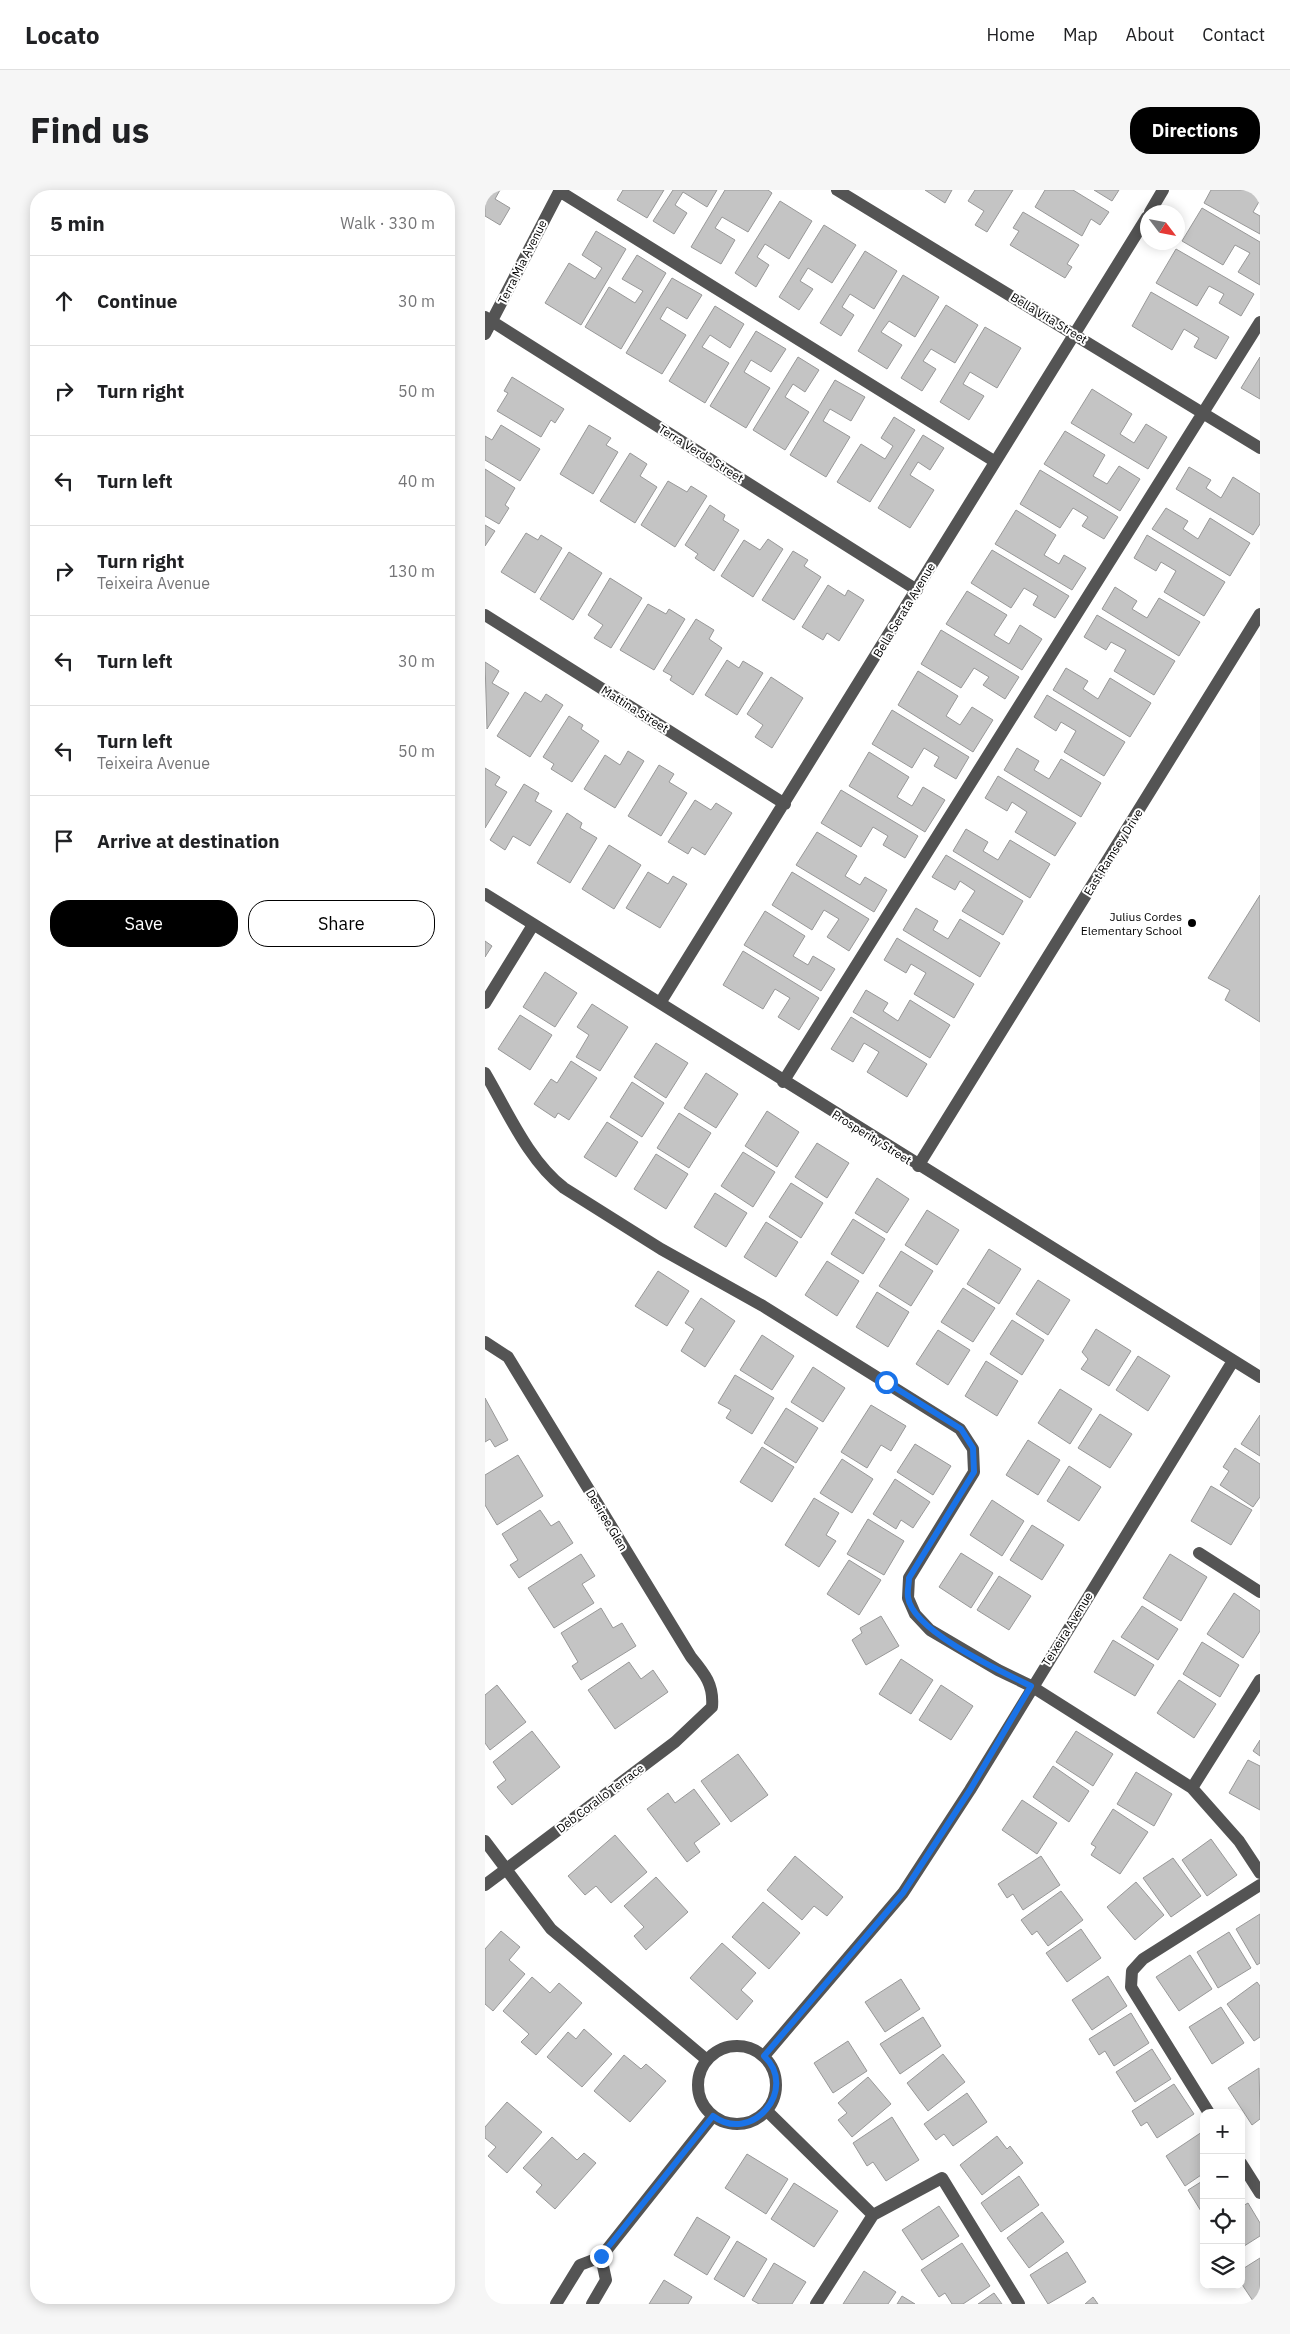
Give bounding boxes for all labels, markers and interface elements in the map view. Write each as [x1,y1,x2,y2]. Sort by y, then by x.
text: Locato [25,19,100,51]
text: Home [987,23,1035,46]
text: Map [1063,23,1098,46]
text: About [1126,23,1174,46]
text: Contact [1202,23,1265,46]
text: Find us [30,107,149,153]
button: Directions [1130,107,1260,154]
north arrow [1140,205,1185,250]
text: 5 min [50,209,105,237]
text: Walk · 330 m [340,213,435,233]
street label: Terra Mia Avenue [494,217,550,307]
icon: ahead [50,287,78,315]
text: Continue [97,289,177,313]
street label: Bella Vita Street [1008,289,1090,347]
text: 30 m [398,291,435,311]
icon: right [50,377,78,405]
text: Turn right [97,379,184,403]
text: 50 m [398,381,435,401]
street label: Terra Verde Street [656,421,746,485]
icon: left [50,467,78,495]
text: Turn left [97,469,173,493]
text: 40 m [398,471,435,491]
text: Turn right [97,549,184,573]
icon: right [50,557,78,585]
street label: Bella Serata Avenue [870,560,938,660]
text: 130 m [388,561,435,581]
text: Teixeira Avenue [97,573,210,593]
icon: left [50,647,78,675]
text: Turn left [97,649,173,673]
text: 30 m [398,651,435,671]
street label: Mattina Street [599,682,671,736]
text: Turn left [97,729,173,753]
icon: left [50,737,78,765]
text: 50 m [398,741,435,761]
text: Teixeira Avenue [97,753,210,773]
street label: East Ramsey Drive [1080,805,1146,898]
icon: arrive [50,827,78,855]
text: Arrive at destination [97,829,280,853]
button: Save [50,900,238,947]
button: Share [248,900,435,947]
place label: Julius Cordes Elementary School [1081,909,1182,938]
marker: Julius Cordes Elementary School [1186,917,1198,929]
street label: Prosperity Street [829,1107,915,1167]
route start [875,1371,898,1394]
street label: Desiree Glen [583,1487,631,1553]
street label: Teixeira Avenue [1038,1589,1096,1669]
street label: Deb Corallo Terrace [553,1760,647,1836]
map controls [1200,2109,1245,2289]
button: + [1200,2109,1245,2154]
button: − [1200,2154,1245,2199]
button: locate [1200,2199,1245,2244]
button: layers [1200,2244,1245,2289]
route end [590,2245,613,2268]

